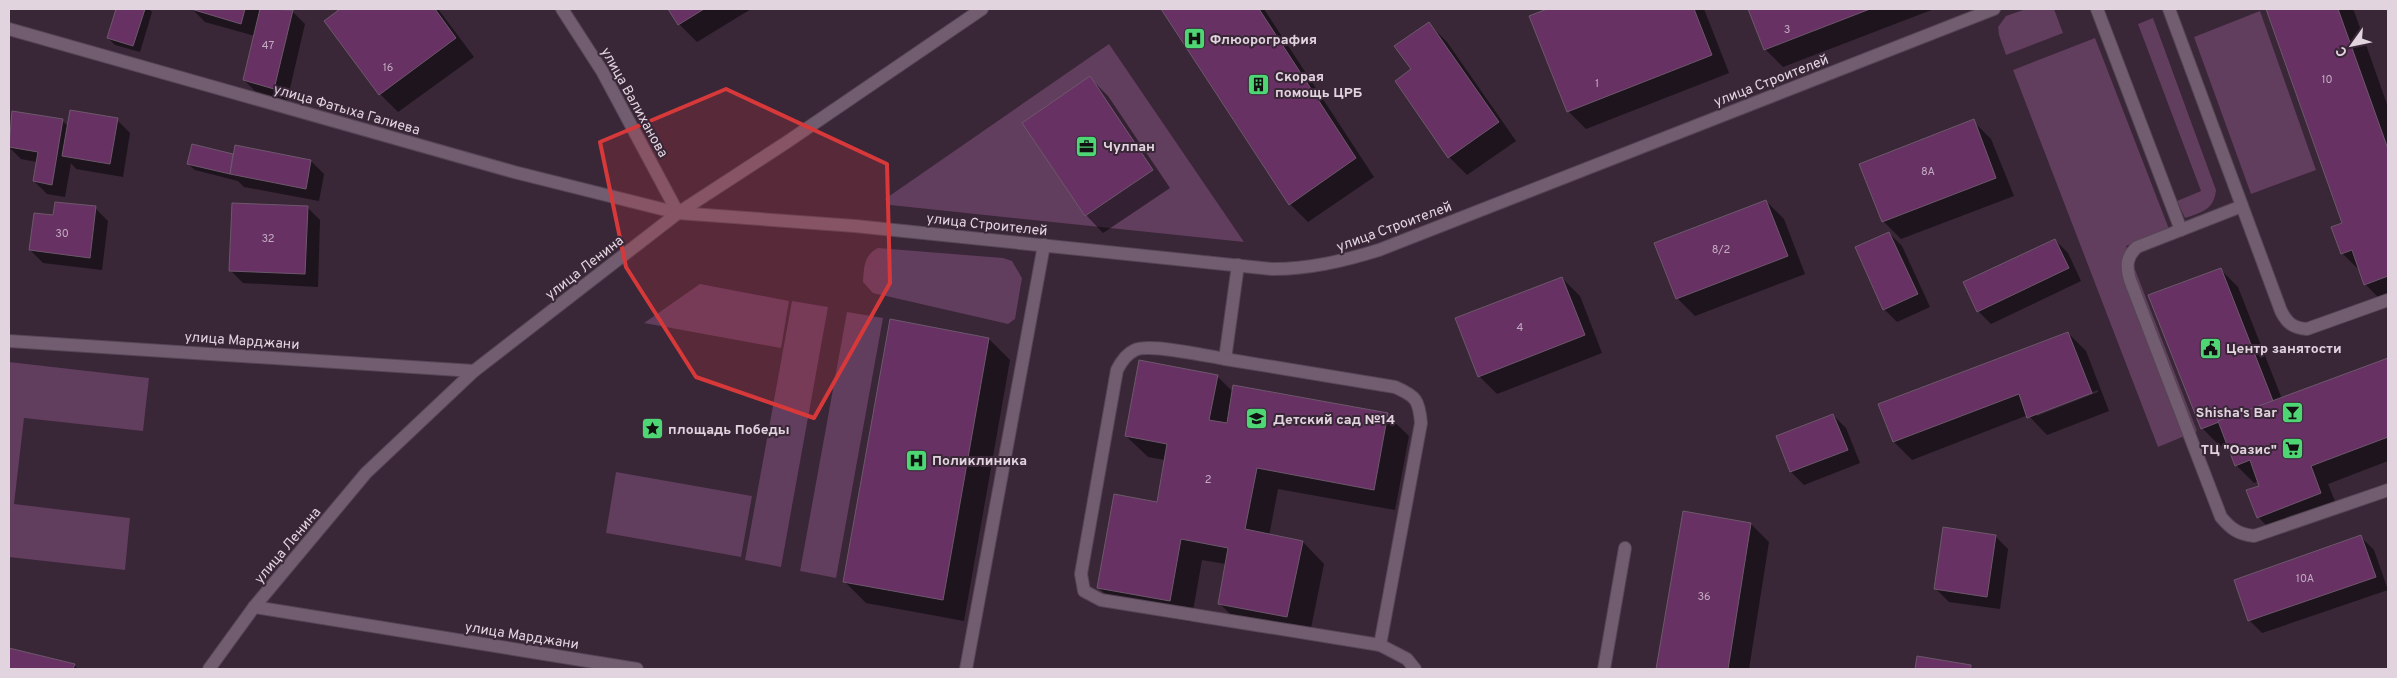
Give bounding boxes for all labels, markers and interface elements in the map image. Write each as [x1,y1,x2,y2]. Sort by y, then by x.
north arrow [2327,20,2377,70]
house number: 3 [1784,23,1790,37]
hospital icon: Флюорография [1182,27,1206,51]
place label: Флюорография [1210,32,1317,49]
house number: 47 [262,39,274,53]
text: С [2333,43,2352,60]
street label: улица Валиханова [596,45,671,161]
street label: улица Строителей [1712,52,1831,111]
house number: 16 [383,61,393,75]
place label: Скорая помощь ЦРБ [1275,69,1362,102]
building icon: Скорая помощь ЦРБ [1247,72,1271,96]
house number: 10 [2321,73,2333,87]
house number: 1 [1595,77,1599,91]
street label: улица Фатыха Галиева [271,81,422,140]
office icon: Чулпан [1075,134,1099,158]
place label: Чулпан [1103,139,1155,156]
house number: 8А [1921,165,1935,179]
street label: улица Строителей [1334,199,1455,256]
street label: улица Строителей [925,211,1048,240]
house number: 30 [55,227,69,241]
house number: 32 [261,232,275,246]
street label: улица Ленина [542,232,627,304]
house number: 8/2 [1712,243,1730,257]
house number: 4 [1517,321,1524,335]
street label: улица Марджани [184,329,300,354]
public building icon: Центр занятости [2198,336,2222,360]
place label: Центр занятости [2226,341,2342,358]
bar icon: Shisha's Bar [2281,400,2305,424]
place label: Shisha's Bar [2196,405,2277,422]
school or university icon: Детский сад №14 [1245,407,1269,431]
place label: Детский сад №14 [1273,412,1395,429]
place icon: площадь Победы [640,417,664,441]
place label: площадь Победы [668,422,790,439]
supermarket icon: ТЦ "Оазис" [2281,437,2305,461]
place label: ТЦ "Оазис" [2201,442,2277,459]
hospital icon: Поликлиника [904,448,928,472]
place label: Поликлиника [932,453,1027,470]
house number: 2 [1205,473,1211,487]
street label: улица Ленина [251,504,325,588]
house number: 10А [2296,572,2314,586]
house number: 36 [1697,590,1711,604]
street label: улица Марджани [463,619,580,654]

